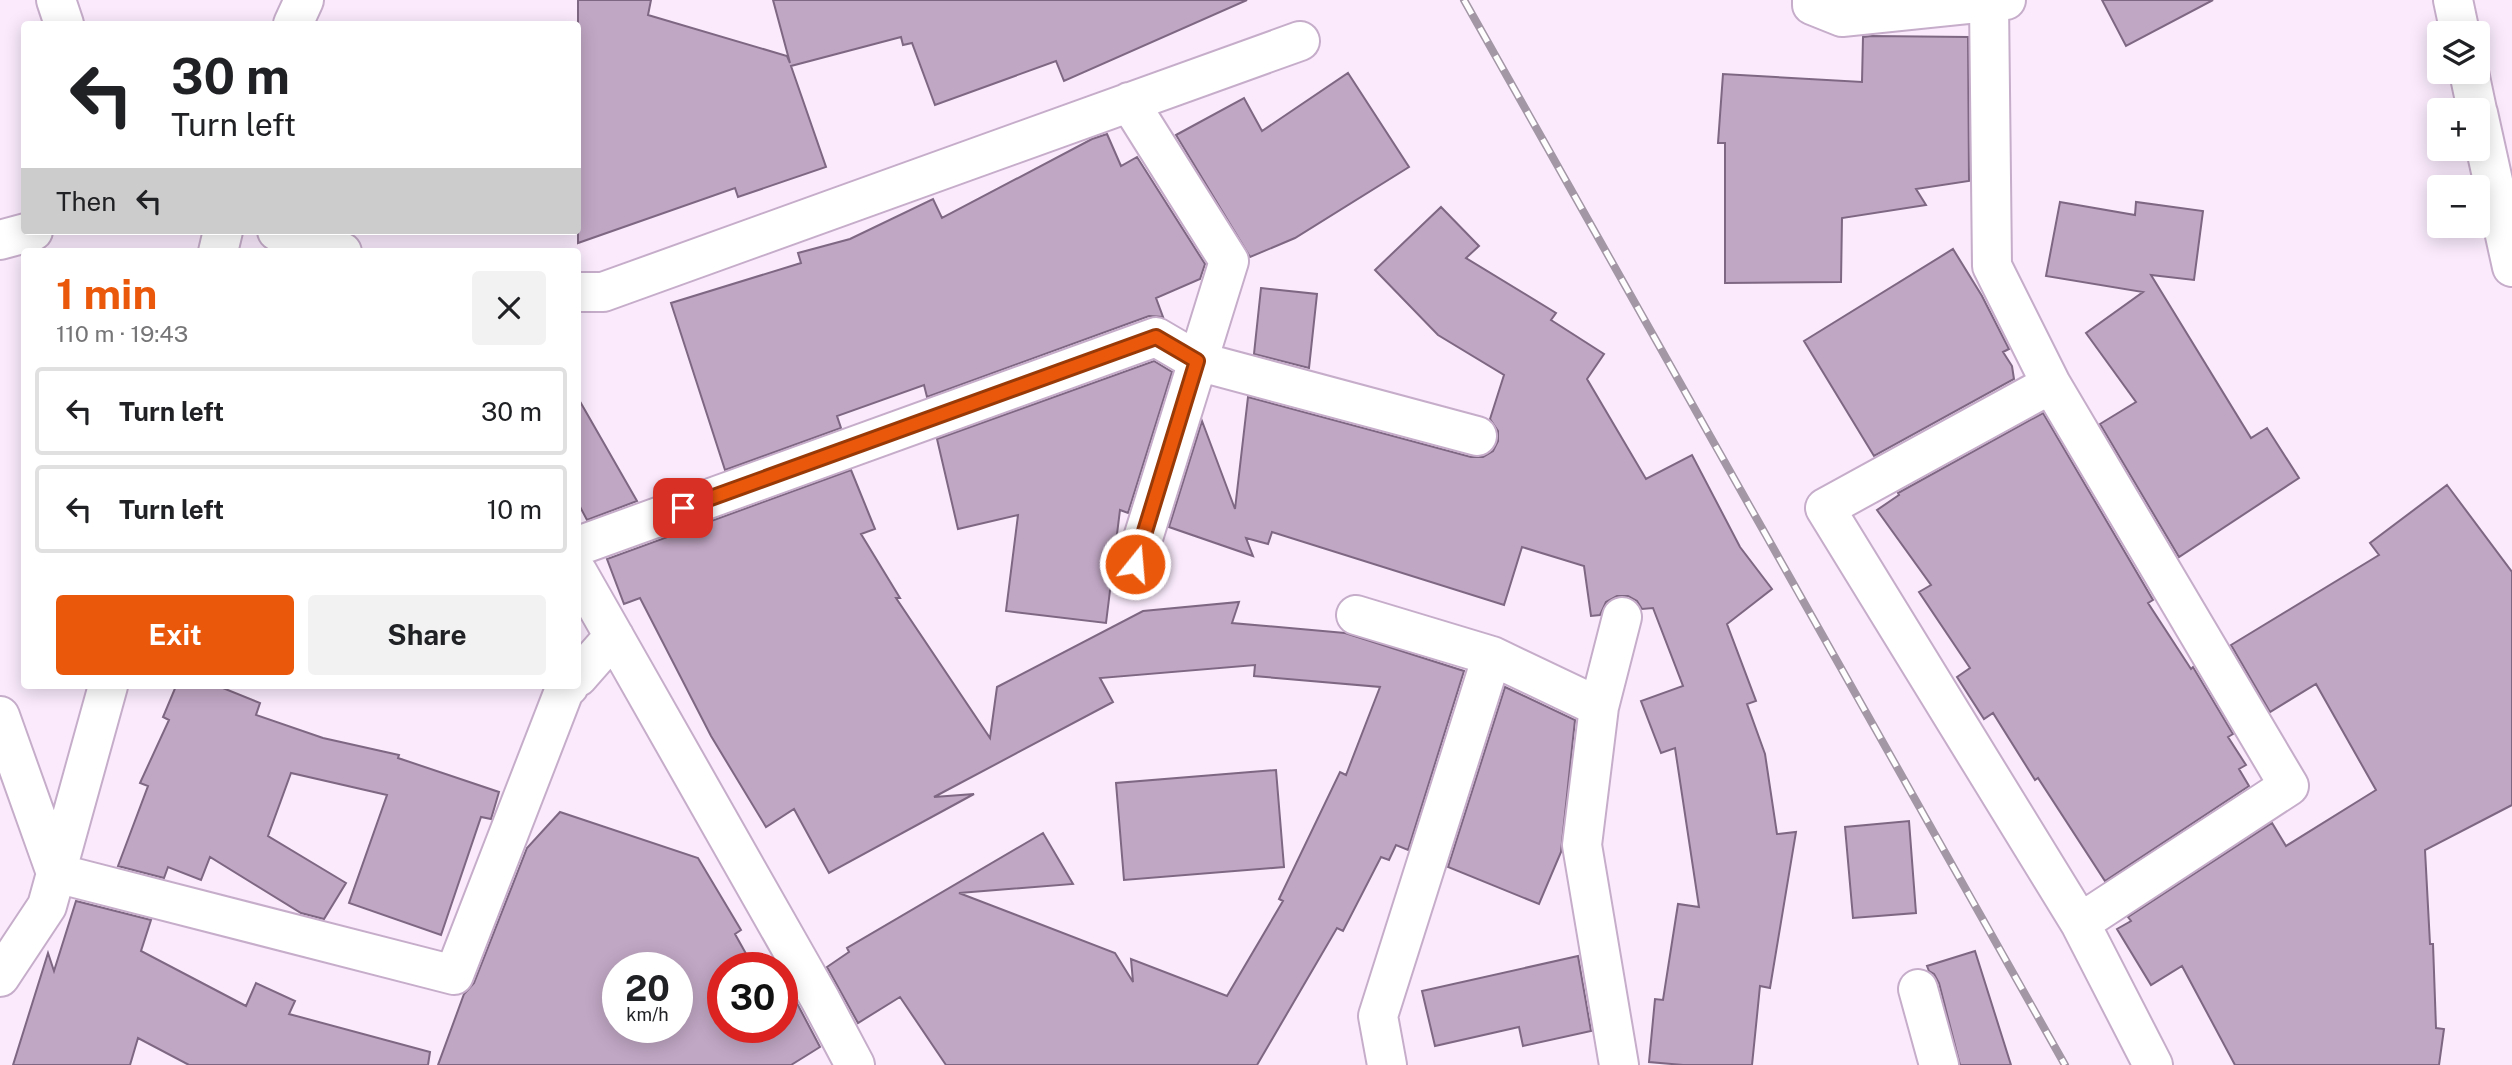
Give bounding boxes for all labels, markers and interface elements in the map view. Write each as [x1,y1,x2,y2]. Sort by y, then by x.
map controls [2427,21,2490,238]
button: layers [2427,21,2490,84]
text: 30 m [171,47,290,105]
icon: left [56,49,147,140]
button: + [2427,98,2490,161]
text: Turn left [171,106,296,143]
button: − [2427,175,2490,238]
icon: left [130,182,168,220]
text: Then [56,186,116,217]
text: 1 min [56,269,157,318]
button: close [472,271,546,345]
text: 110 m · 19:43 [56,320,188,347]
icon: left [60,392,98,430]
text: Turn left [119,396,224,427]
text: 30 m [481,396,542,427]
pin [653,478,713,538]
icon: arrive [664,489,702,527]
icon: left [60,490,98,528]
text: Turn left [119,494,224,525]
text: 10 m [487,494,542,525]
position arrow [1098,527,1172,601]
button: Exit [56,595,294,675]
button: Share [308,595,546,675]
speed limit sign: 30 [707,952,798,1043]
text: 20 [625,968,670,1009]
text: km/h [626,1004,669,1025]

